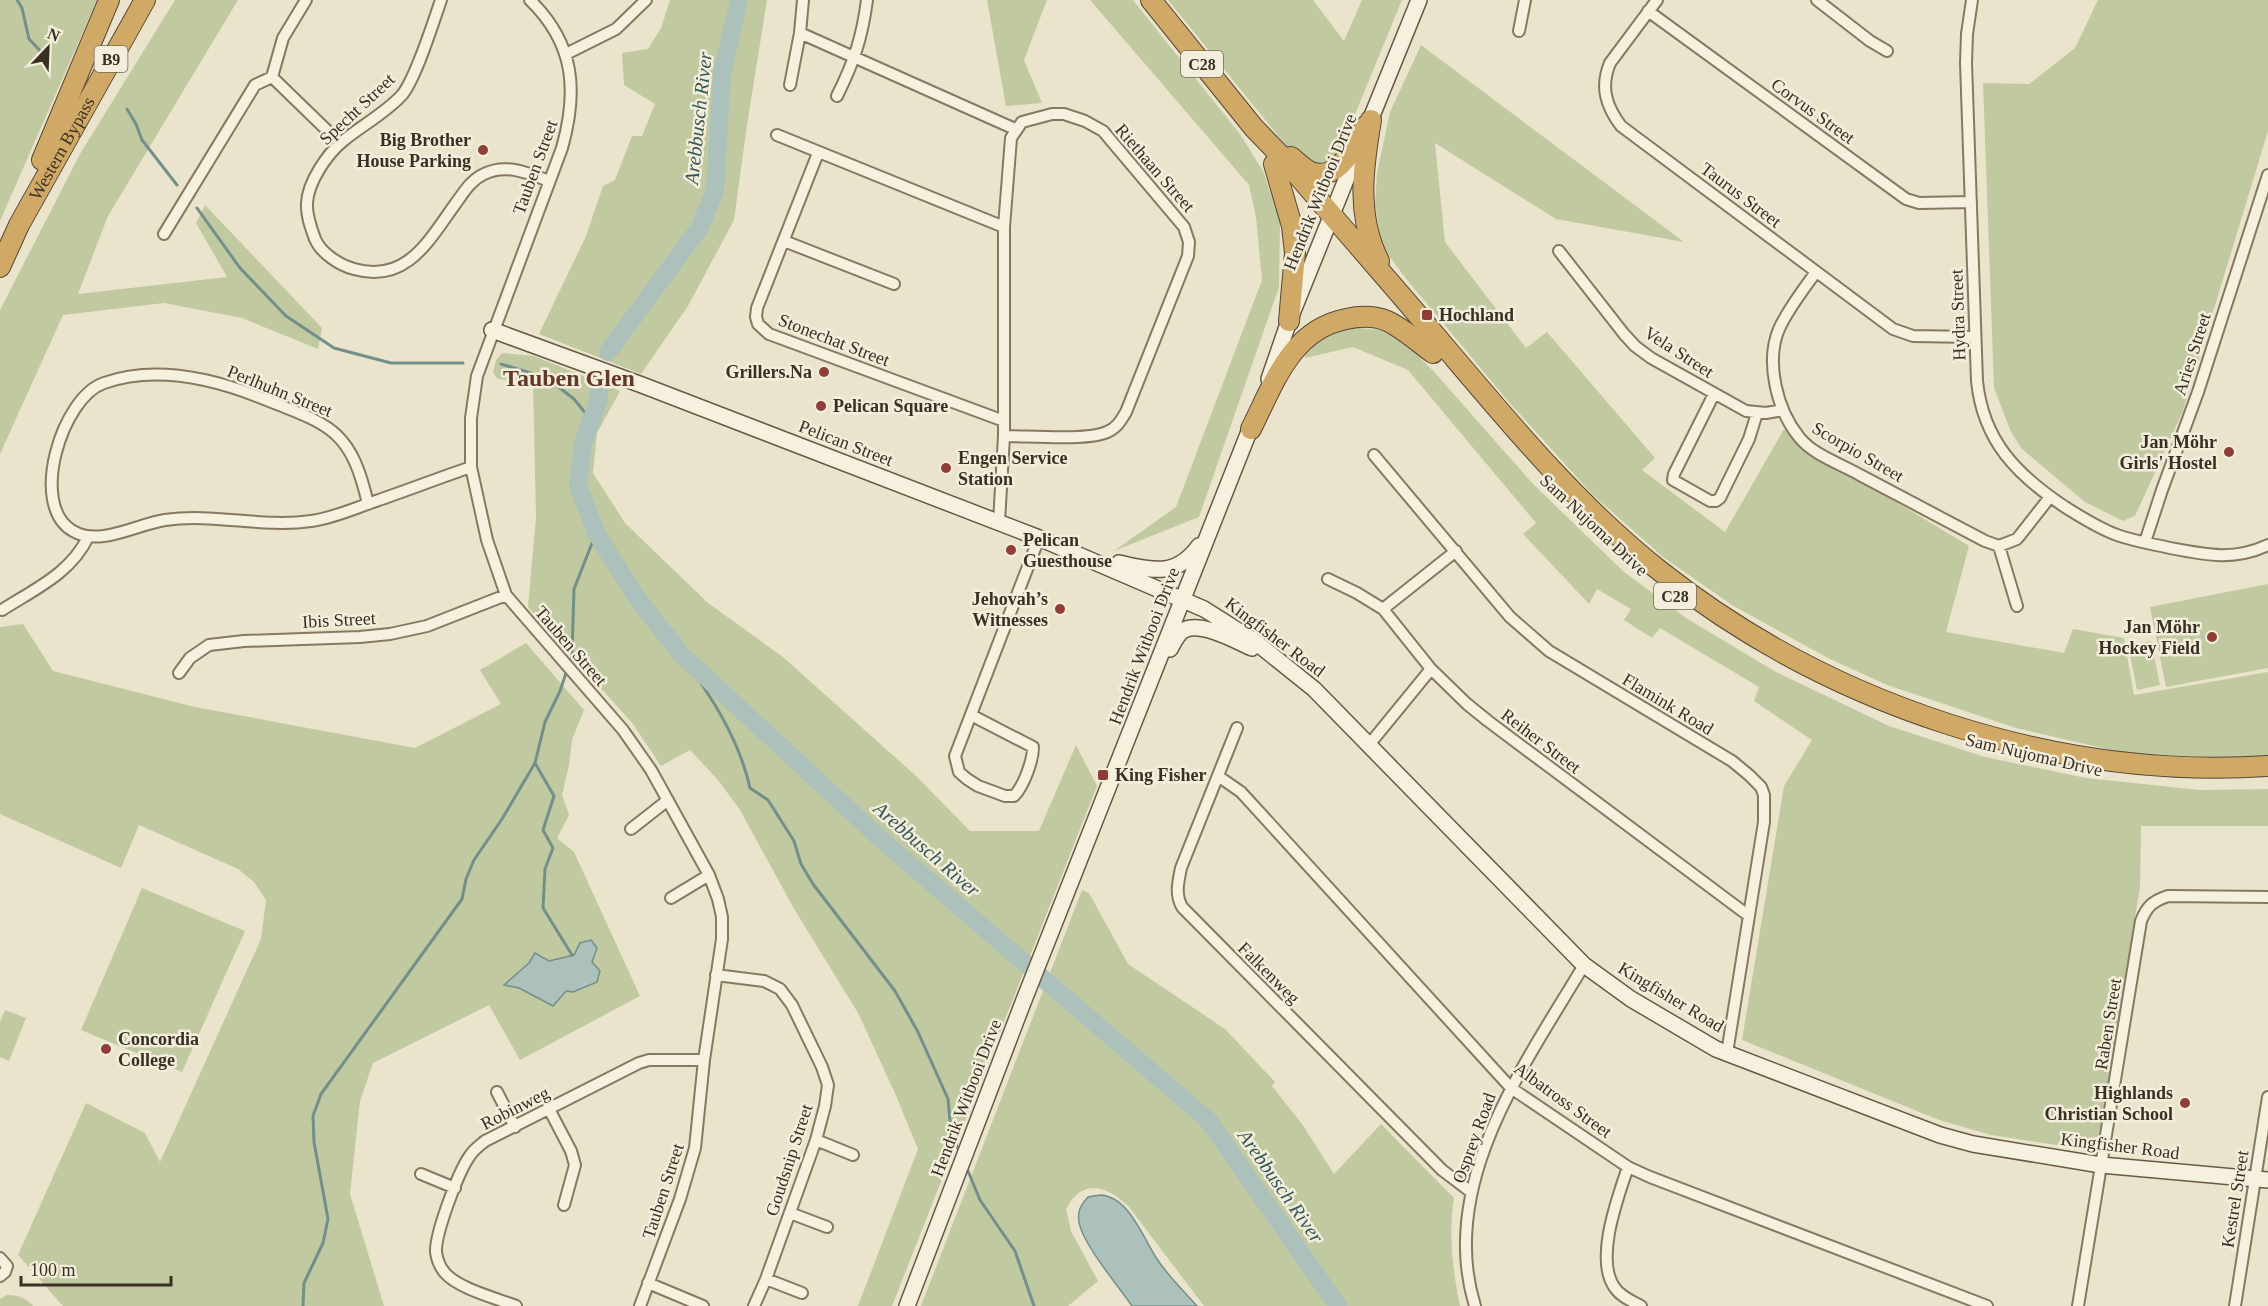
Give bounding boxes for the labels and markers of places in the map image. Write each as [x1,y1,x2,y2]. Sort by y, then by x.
place label: Big Brother House Parking [356,130,471,171]
marker: Big Brother House Parking [476,143,490,157]
place label: Hochland [1439,305,1514,325]
marker: Hochland [1420,308,1434,322]
place label: Grillers.Na [726,362,812,382]
marker: Grillers.Na [817,365,831,379]
place label: Pelican Square [833,396,948,416]
marker: Pelican Square [814,399,828,413]
place label: Jan Möhr Girls' Hostel [2120,432,2217,473]
marker: Jan Möhr Girls' Hostel [2222,445,2236,459]
place label: Engen Service Station [958,448,1068,489]
marker: Engen Service Station [939,461,953,475]
place label: Pelican Guesthouse [1023,530,1112,571]
marker: Pelican Guesthouse [1004,543,1018,557]
place label: Jehovah’s Witnesses [972,589,1048,630]
marker: Jehovah’s Witnesses [1053,602,1067,616]
place label: Jan Möhr Hockey Field [2099,617,2200,658]
marker: Jan Möhr Hockey Field [2205,630,2219,644]
place label: King Fisher [1115,765,1207,785]
marker: King Fisher [1096,768,1110,782]
place label: Concordia College [118,1029,199,1070]
marker: Concordia College [99,1042,113,1056]
place label: Highlands Christian School [2044,1083,2173,1124]
marker: Highlands Christian School [2178,1096,2192,1110]

